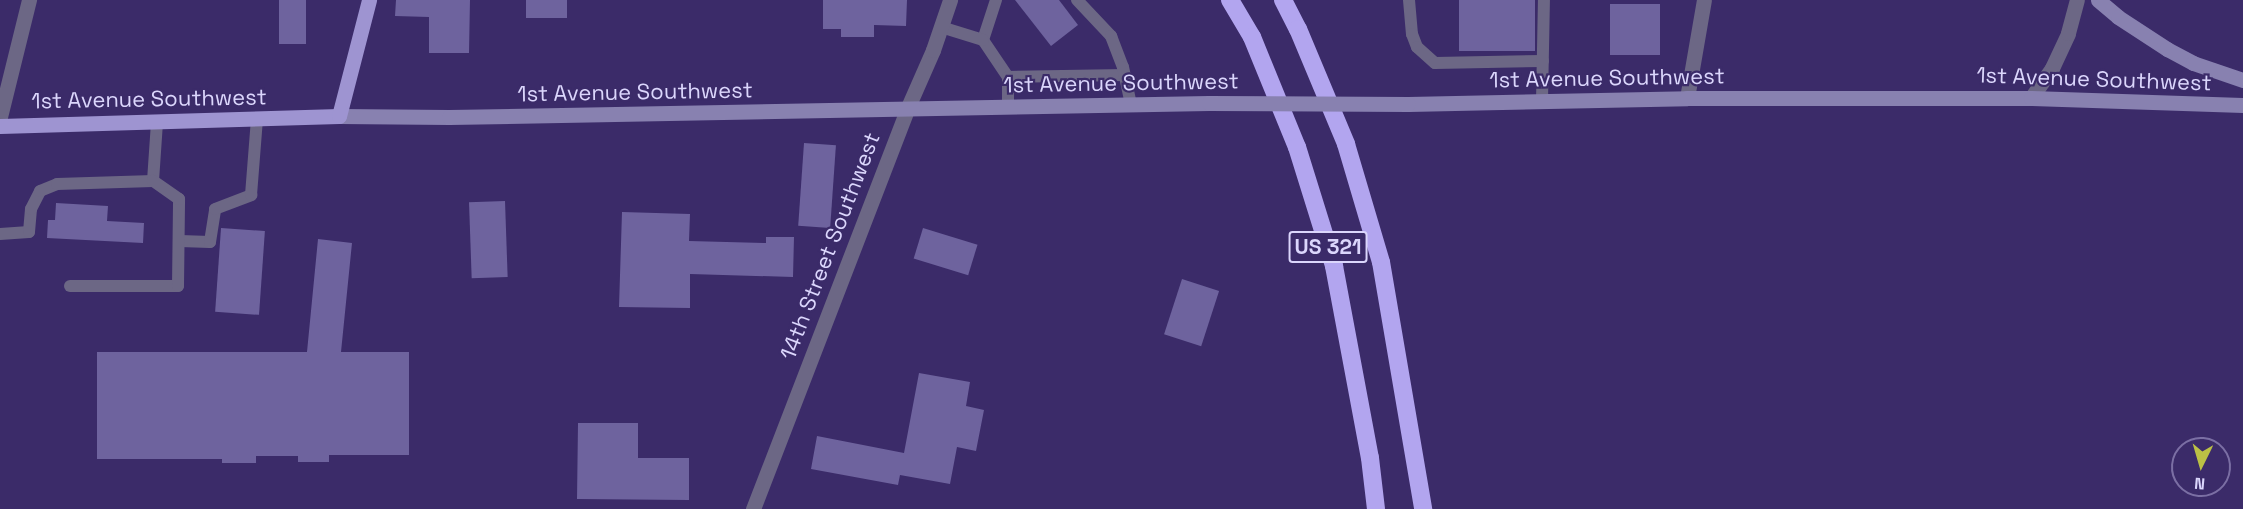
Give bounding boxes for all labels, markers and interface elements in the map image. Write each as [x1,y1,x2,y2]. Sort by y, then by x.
street label: 1st Avenue Southwest [1976,62,2212,96]
street label: 1st Avenue Southwest [1489,63,1725,93]
street label: 1st Avenue Southwest [1003,68,1239,98]
street label: 1st Avenue Southwest [517,77,753,107]
street label: 1st Avenue Southwest [31,84,267,114]
street label: 14th Street Southwest [774,129,886,363]
road number: US 321 [1288,229,1368,265]
north arrow [2171,437,2231,497]
text: N [2193,473,2206,494]

